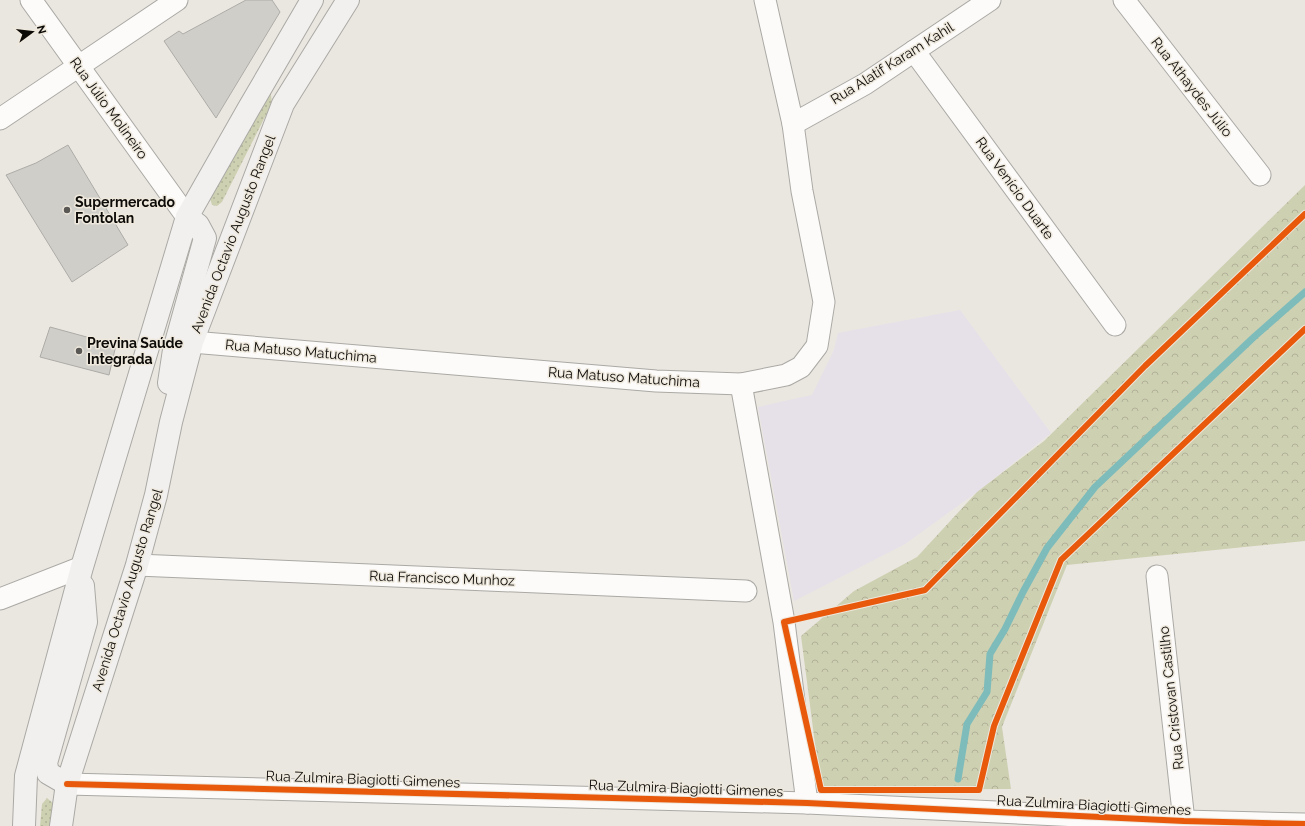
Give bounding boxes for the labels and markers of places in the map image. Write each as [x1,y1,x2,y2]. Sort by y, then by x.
place label: Supermercado Fontolan [75,194,176,226]
marker: Supermercado Fontolan [62,205,72,215]
place label: Previna Saúde Integrada [87,335,184,367]
marker: Previna Saúde Integrada [74,346,84,356]

